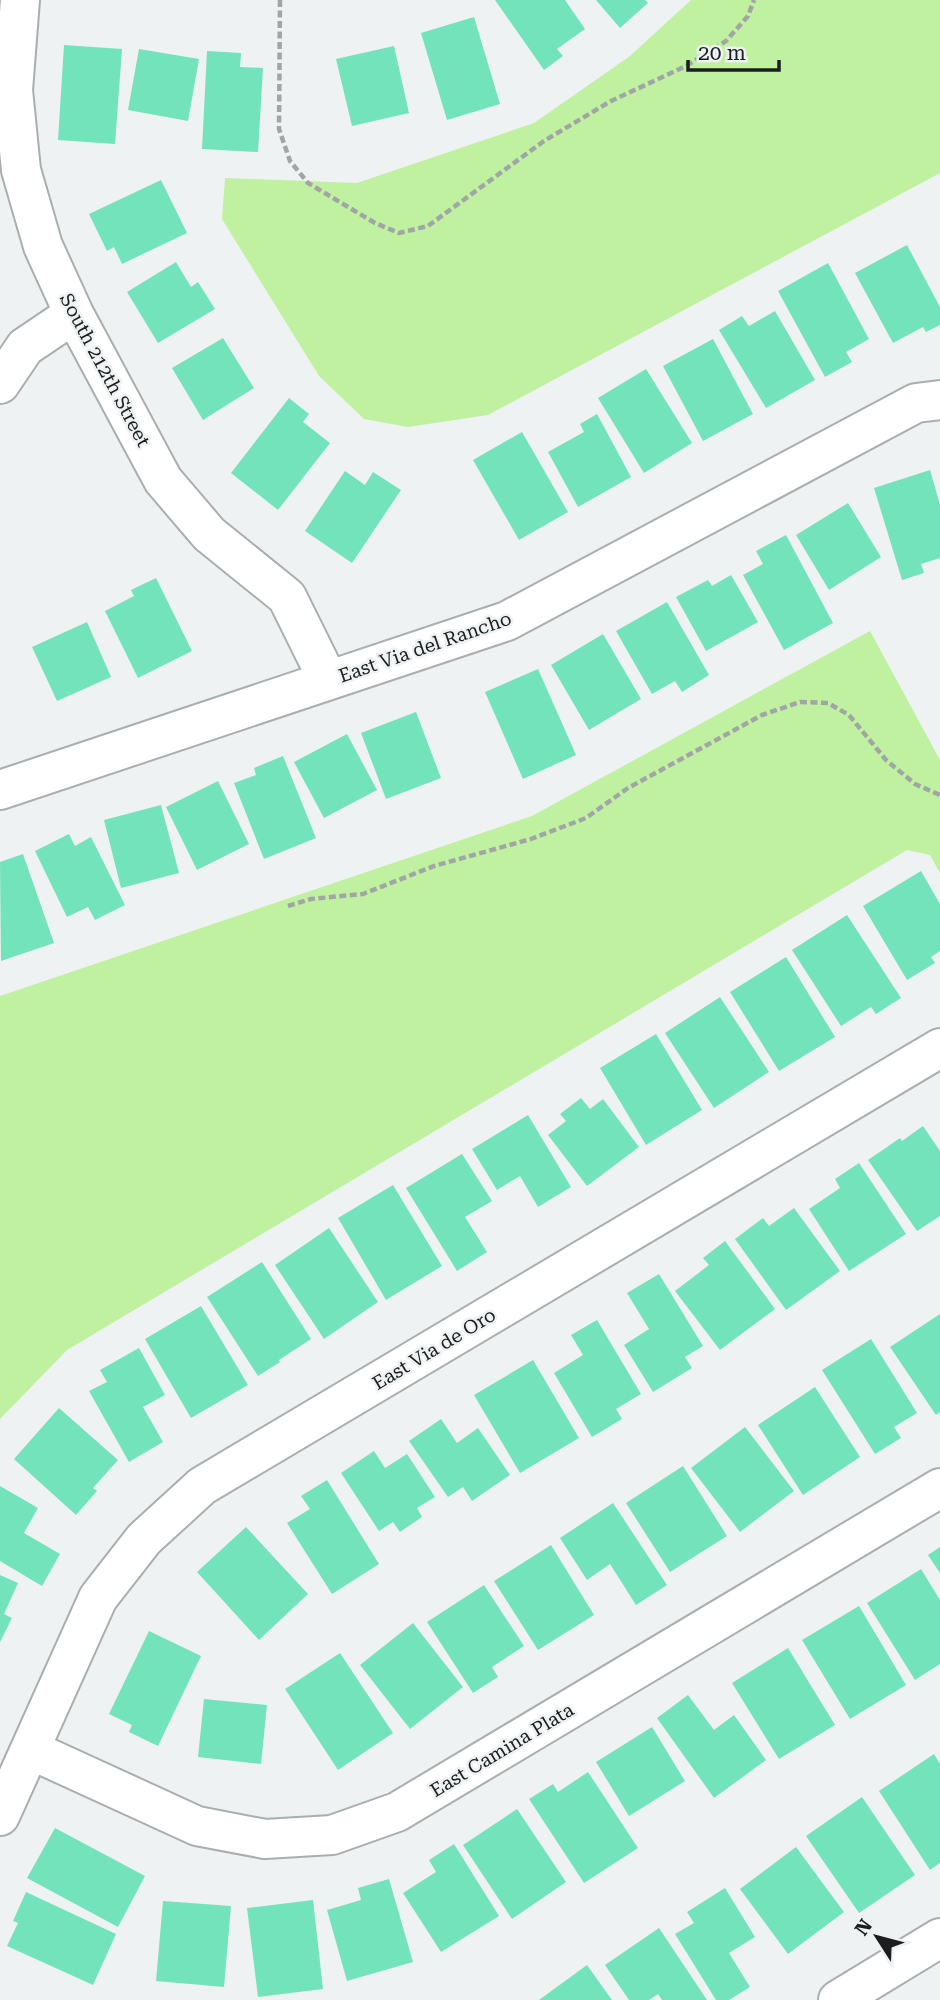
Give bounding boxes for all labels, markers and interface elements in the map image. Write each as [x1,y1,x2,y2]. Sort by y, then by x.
scale bar [688,28,779,72]
text: 20 m [698,41,746,65]
street label: South 212th Street [55,289,155,451]
street label: East Via del Rancho [336,607,514,687]
street label: East Via de Oro [368,1303,500,1395]
street label: East Camina Plata [426,1698,579,1802]
north arrow [842,1902,912,1972]
text: N [850,1914,877,1940]

